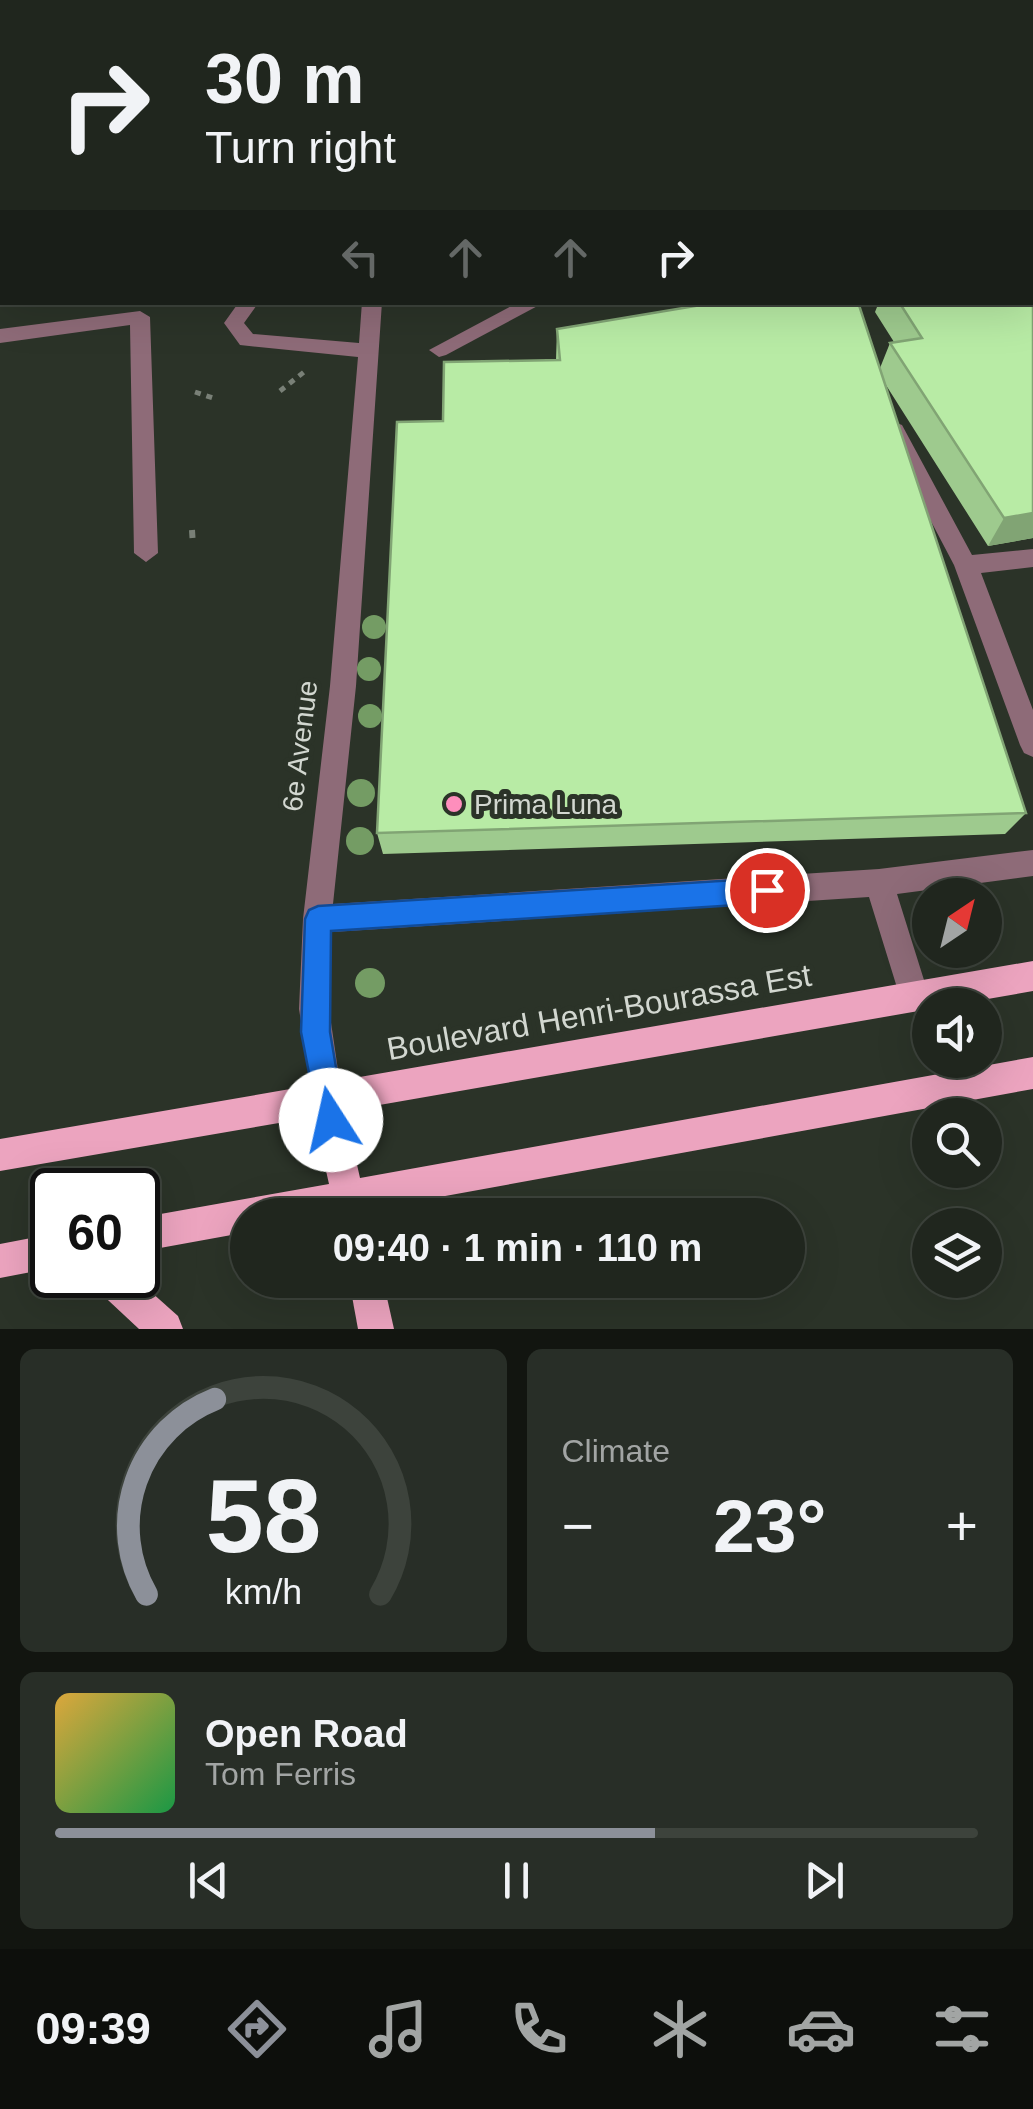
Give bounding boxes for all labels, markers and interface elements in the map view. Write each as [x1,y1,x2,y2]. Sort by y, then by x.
icon: right [40,40,170,170]
text: 30 m [205,40,365,118]
text: Turn right [205,122,396,173]
icon: left [333,230,388,285]
icon: ahead [438,230,493,285]
icon: ahead [543,230,598,285]
icon: right [648,230,703,285]
street label: 6e Avenue [277,679,323,813]
place label: Prima Luna [474,789,618,820]
marker: Prima Luna [443,793,465,815]
pin [725,848,810,933]
icon: arrive [740,863,795,918]
north arrow [912,878,1002,968]
map controls [912,878,1002,1298]
street label: Boulevard Henri-Bourassa Est [384,957,814,1067]
button: sound [912,988,1002,1078]
position arrow [279,1068,383,1172]
button: search [912,1098,1002,1188]
speed limit sign: 60 [30,1168,160,1298]
button: layers [912,1208,1002,1298]
text: 09:40 · 1 min · 110 m [333,1227,702,1269]
text: Climate [562,1433,670,1469]
text: 58 [205,1458,321,1574]
text: 23° [713,1484,826,1568]
text: − [562,1495,594,1557]
text: + [946,1495,978,1557]
text: km/h [225,1572,302,1612]
text: Open Road [205,1713,408,1755]
text: Tom Ferris [205,1756,356,1792]
icon: previous [181,1853,236,1908]
icon: pause [489,1853,544,1908]
icon: next [797,1853,852,1908]
icon: directions [222,1994,292,2064]
icon: music [363,1994,433,2064]
icon: phone [504,1994,574,2064]
icon: climate [645,1994,715,2064]
icon: car [786,1994,856,2064]
icon: filters [927,1994,997,2064]
text: 09:39 [36,2003,151,2054]

